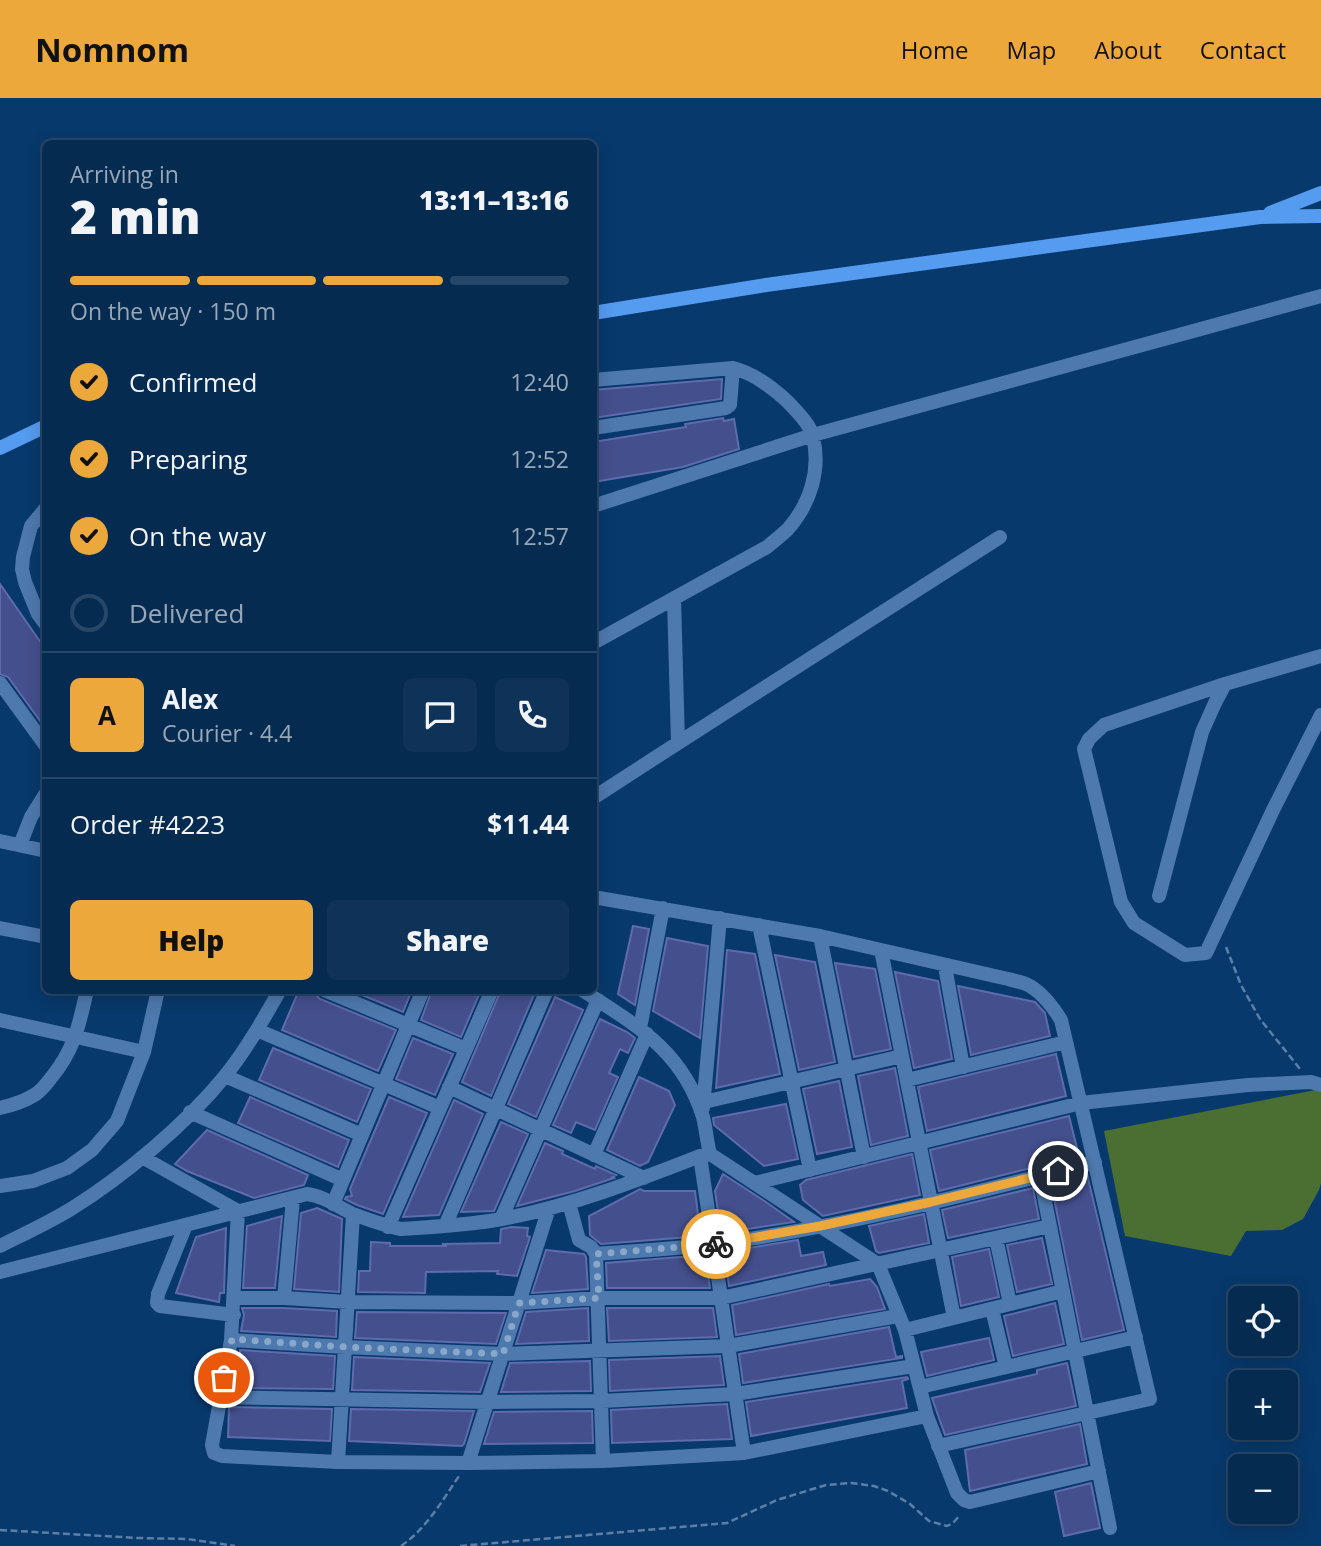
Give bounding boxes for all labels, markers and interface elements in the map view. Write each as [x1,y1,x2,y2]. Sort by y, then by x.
text: Nomnom [35,27,189,72]
text: Home [901,33,969,66]
text: Map [1007,33,1056,66]
text: About [1094,33,1162,66]
text: Contact [1200,33,1286,66]
text: Arriving in [70,158,179,190]
text: 13:11–13:16 [419,182,569,218]
text: 2 min [70,185,201,247]
text: On the way · 150 m [70,295,276,327]
icon: check [70,363,108,401]
text: Confirmed [129,364,257,400]
text: 12:40 [510,366,569,398]
icon: check [70,440,108,478]
text: Preparing [129,441,247,477]
text: 12:52 [510,443,569,475]
icon: check [70,517,108,555]
text: On the way [129,518,266,554]
text: 12:57 [510,520,569,552]
text: Delivered [129,595,244,631]
button: chat [403,678,477,752]
button: phone [495,678,569,752]
text: Alex [162,681,218,717]
text: A [98,697,116,733]
text: Courier · 4.4 [162,717,292,749]
text: Order #4223 [70,806,225,842]
text: $11.44 [487,806,569,842]
button: Help [70,900,313,980]
button: Share [327,900,569,980]
pin [1028,1141,1088,1201]
icon: home [1039,1152,1077,1190]
courier [681,1209,751,1279]
icon: bike [697,1225,735,1263]
map controls [1228,1286,1298,1524]
button: locate [1228,1286,1298,1356]
pin [194,1348,254,1408]
icon: bag [205,1359,243,1397]
button: + [1228,1370,1298,1440]
button: − [1228,1454,1298,1524]

